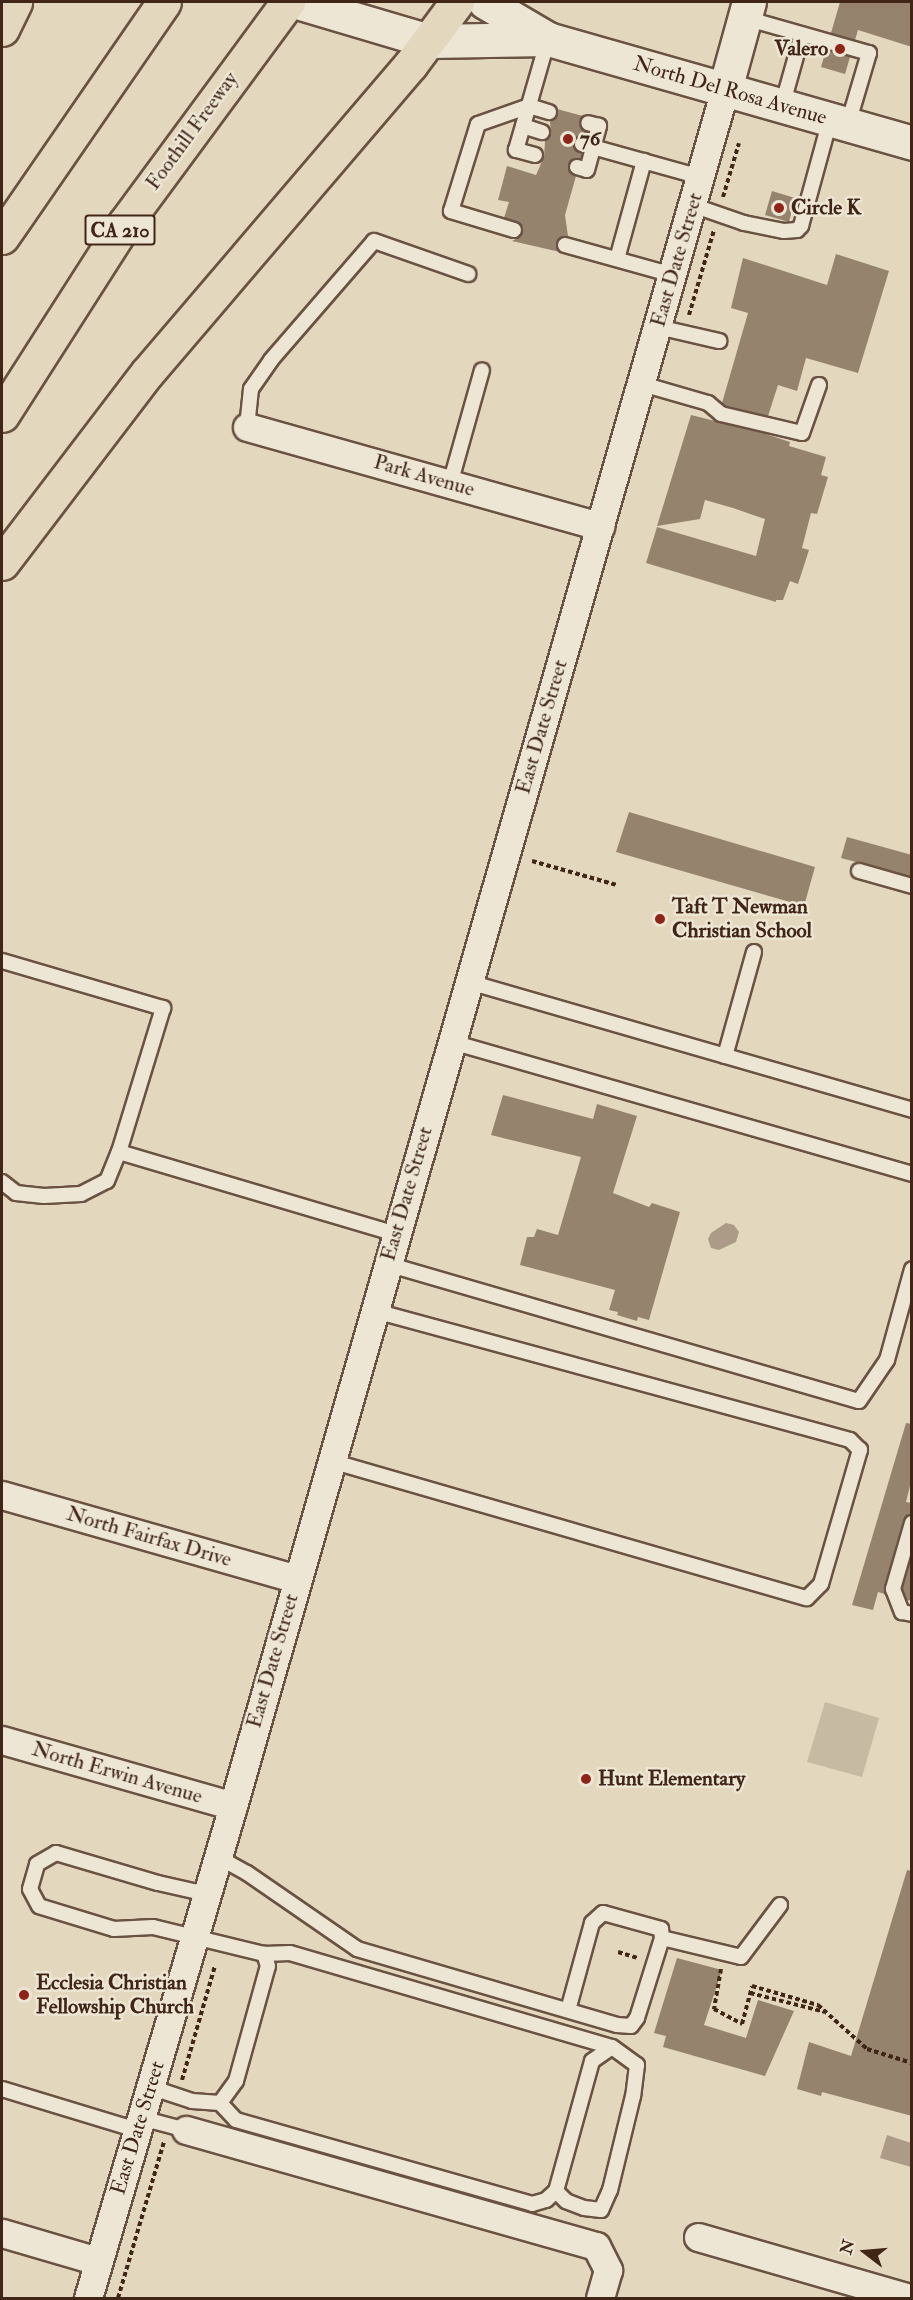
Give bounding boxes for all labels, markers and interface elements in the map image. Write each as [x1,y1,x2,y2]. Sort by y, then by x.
place label: Valero [774,36,828,62]
marker: Valero [833,42,847,56]
street label: North Del Rosa Avenue [630,51,830,131]
street label: Foothill Freeway [141,67,243,195]
place label: 76 [580,126,600,152]
marker: 76 [561,132,575,146]
street label: East Date Street [646,190,708,330]
place label: Circle K [791,195,861,221]
marker: Circle K [772,201,786,215]
road number: CA 210 [84,213,156,247]
street label: Park Avenue [371,450,477,502]
street label: East Date Street [511,657,573,797]
place label: Taft T Newman Christian School [672,894,812,944]
marker: Taft T Newman Christian School [653,912,667,926]
street label: East Date Street [376,1124,438,1264]
street label: North Fairfax Drive [64,1501,234,1573]
street label: East Date Street [242,1591,304,1731]
street label: North Erwin Avenue [29,1737,205,1809]
place label: Hunt Elementary [598,1766,745,1792]
marker: Hunt Elementary [579,1772,593,1786]
place label: Ecclesia Christian Fellowship Church [36,1970,194,2020]
marker: Ecclesia Christian Fellowship Church [17,1988,31,2002]
street label: East Date Street [106,2058,170,2198]
north arrow [835,2222,895,2282]
text: N [836,2237,859,2257]

